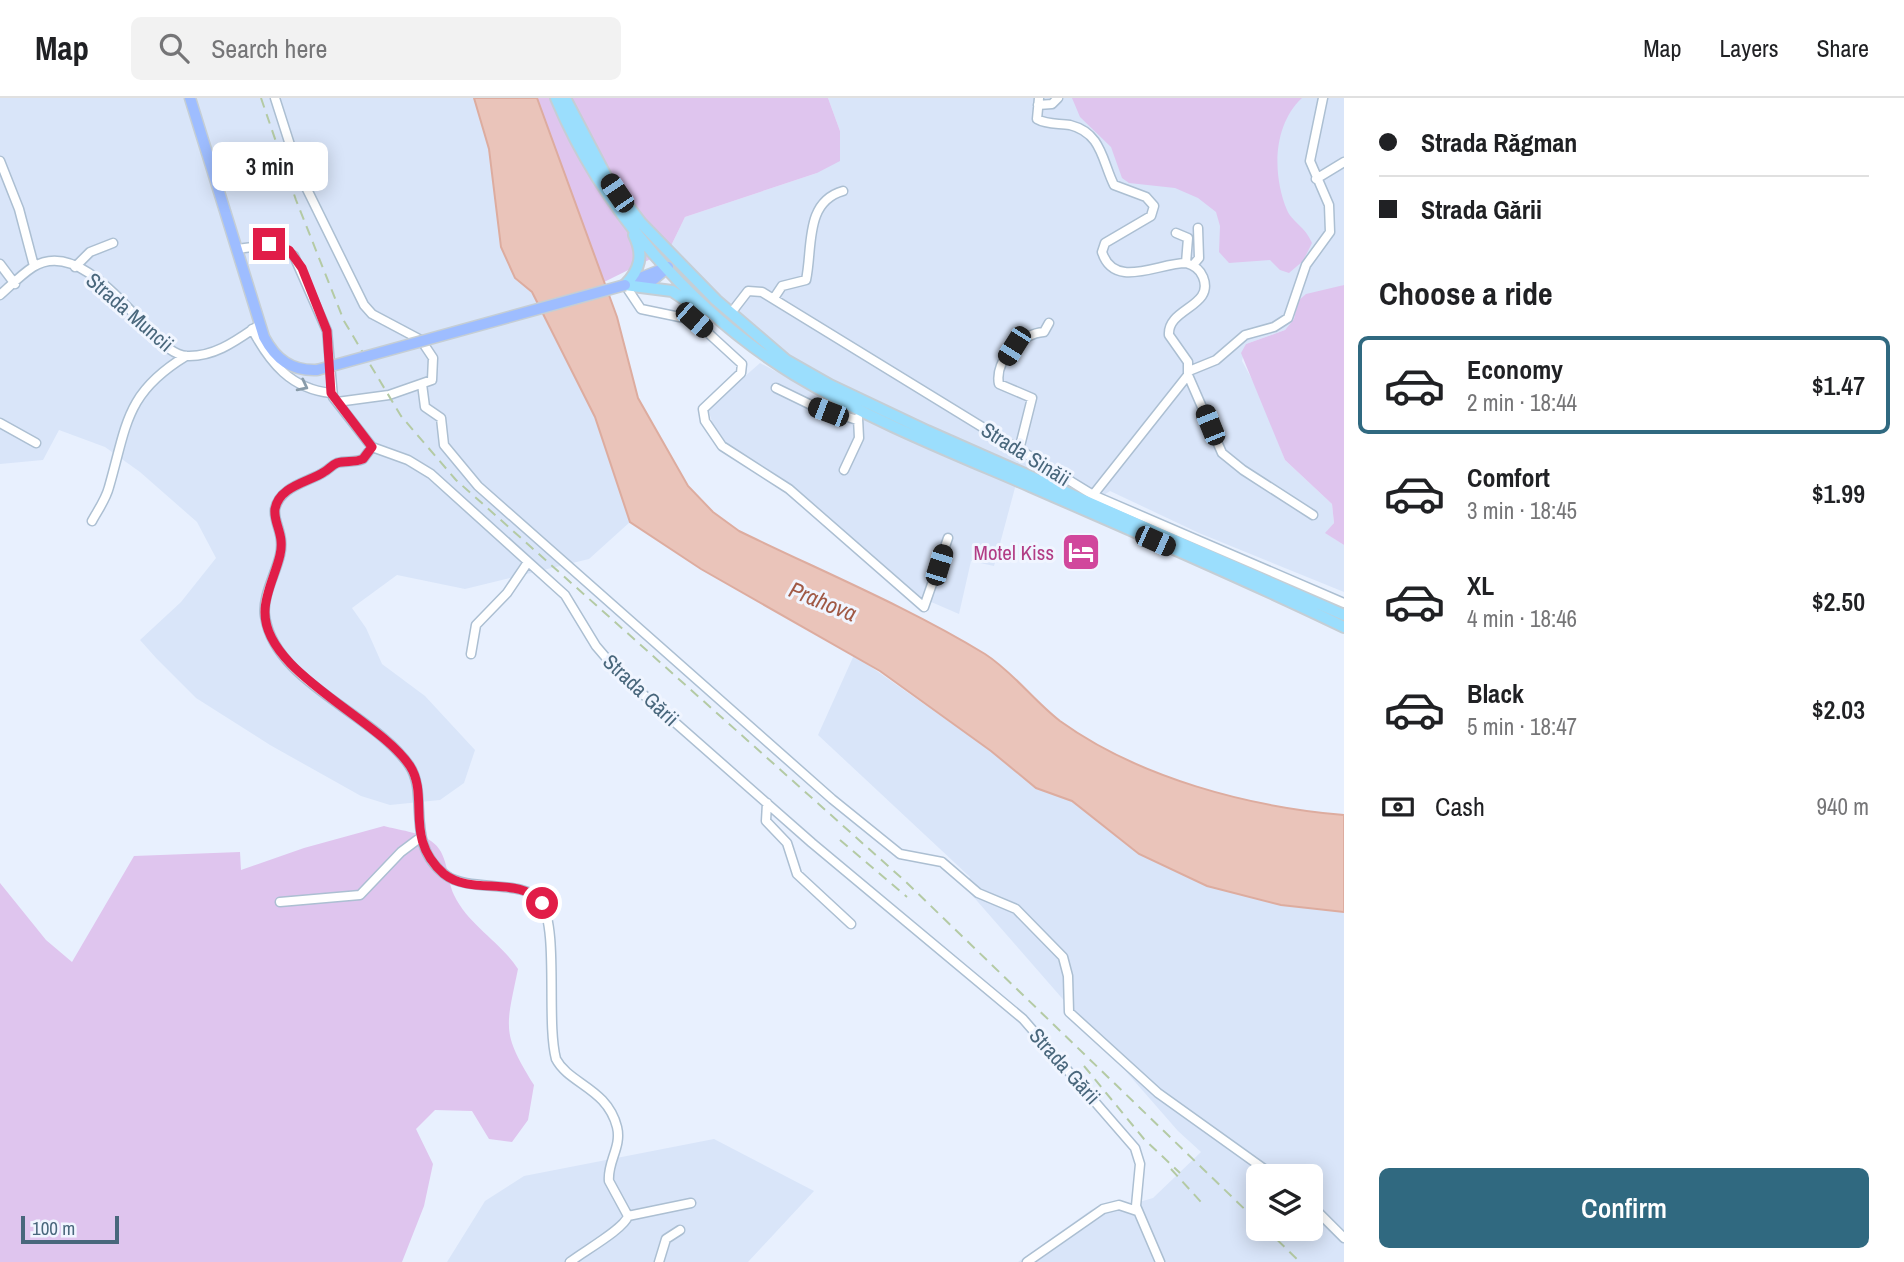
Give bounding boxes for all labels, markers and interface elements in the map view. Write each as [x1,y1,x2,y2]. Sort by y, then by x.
search box [131,17,621,80]
text: Map [35,26,89,70]
icon: search [155,29,193,67]
text: Search here [211,31,327,66]
text: Map [1643,32,1681,64]
text: Layers [1719,32,1778,64]
text: Share [1816,32,1869,64]
text: Strada Răgman [1421,125,1577,160]
callout: 3 min [211,142,327,192]
text: 3 min [246,151,294,182]
car [597,170,638,216]
text: Strada Gării [1421,192,1542,227]
route end [253,228,285,260]
street label: Strada Muncii [80,266,180,358]
text: Choose a ride [1379,272,1553,315]
car [672,298,717,342]
car [994,323,1035,369]
text: Economy [1467,352,1563,387]
icon: car [1383,354,1446,417]
text: $1.47 [1812,368,1865,403]
one-way arrow [296,377,309,391]
text: 2 min · 18:44 [1467,387,1577,418]
car [805,395,852,429]
car [1193,402,1228,448]
street label: Strada Sinăii [976,415,1076,493]
text: Comfort [1467,460,1550,495]
icon: car [1383,462,1446,525]
text: $1.99 [1812,476,1865,511]
text: 3 min · 18:45 [1467,495,1577,526]
car [1132,523,1179,559]
hotel icon: Motel Kiss [1060,531,1102,573]
place label: Motel Kiss [974,538,1054,567]
car [923,542,956,588]
text: XL [1467,568,1494,603]
icon: car [1383,570,1446,633]
water label: Prahova [785,573,861,629]
text: $2.50 [1812,584,1865,619]
text: 4 min · 18:46 [1467,603,1577,634]
street label: Strada Gării [597,647,685,733]
text: Black [1467,676,1524,711]
icon: car [1383,678,1446,741]
text: $2.03 [1812,692,1865,727]
text: 5 min · 18:47 [1467,711,1577,742]
icon: cash [1379,788,1417,826]
text: Cash [1435,789,1485,824]
text: 940 m [1817,791,1869,822]
route start [526,887,558,919]
street label: Strada Gării [1023,1021,1107,1111]
map controls [1246,1164,1323,1241]
button: layers [1246,1164,1323,1241]
button: Confirm [1379,1168,1869,1248]
scale bar [21,1213,119,1245]
text: 100 m [32,1215,75,1241]

